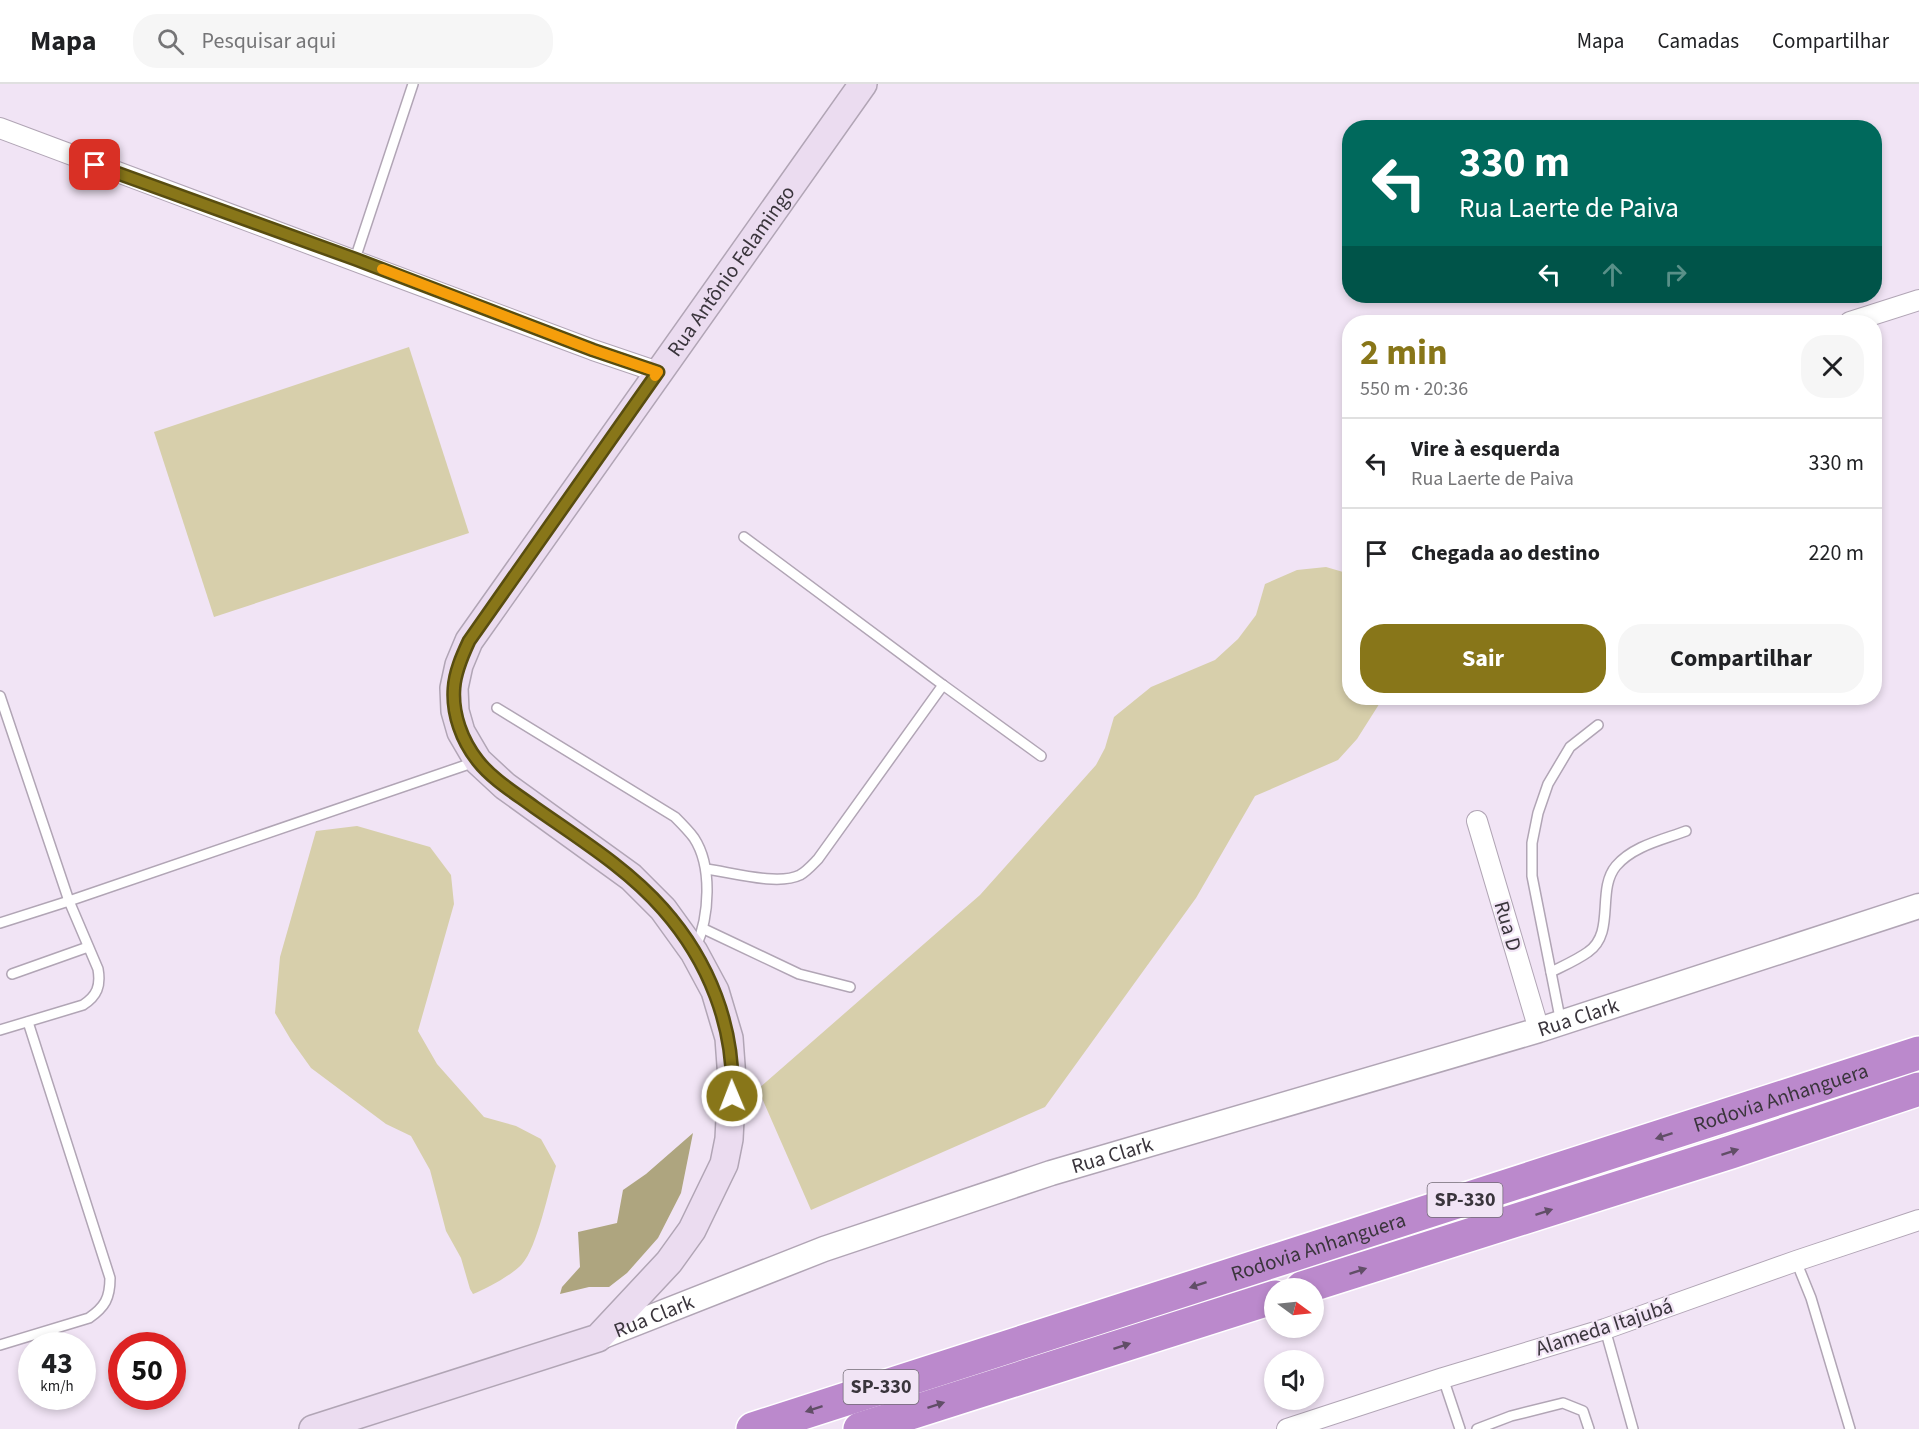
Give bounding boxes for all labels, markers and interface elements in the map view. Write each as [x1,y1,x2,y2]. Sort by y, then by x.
search box [133,14,553,68]
text: Mapa [30,21,97,61]
icon: search [154,25,187,58]
text: Pesquisar aqui [202,25,336,57]
text: Mapa [1577,26,1624,56]
text: Camadas [1657,26,1739,56]
text: Compartilhar [1772,26,1889,56]
text: 330 m [1459,133,1570,193]
pin [69,139,120,190]
icon: left [1360,144,1438,222]
icon: arrive [78,148,111,181]
street label: Rua Antônio Felamingo [660,179,802,363]
text: Rua Laerte de Paiva [1459,189,1679,228]
icon: left [1533,258,1566,291]
icon: ahead [1596,258,1629,291]
icon: right [1659,258,1692,291]
text: 2 min [1360,327,1448,378]
button: close [1801,335,1864,398]
text: 550 m · 20:36 [1360,375,1468,403]
text: Vire à esquerda [1411,433,1560,465]
icon: left [1360,447,1393,480]
text: 330 m [1809,447,1864,479]
text: Rua Laerte de Paiva [1411,465,1574,493]
icon: arrive [1360,537,1393,570]
text: Chegada ao destino [1411,537,1600,569]
text: 220 m [1809,537,1864,569]
button: Sair [1360,624,1606,693]
button: Compartilhar [1618,624,1864,693]
street label: Rua D [1487,897,1529,955]
street label: Rua Clark [1534,990,1623,1044]
street label: Rodovia Anhanguera [1690,1055,1872,1140]
position arrow [700,1064,764,1128]
street label: Rua Clark [1068,1129,1157,1181]
one-way arrow [1655,1132,1673,1141]
one-way arrow [1721,1147,1739,1157]
road number: SP-330 [1428,1183,1502,1217]
street label: Rodovia Anhanguera [1227,1204,1410,1289]
one-way arrow [1535,1206,1553,1216]
one-way arrow [1349,1266,1367,1275]
north arrow [1264,1278,1324,1338]
map controls [1264,1278,1324,1410]
one-way arrow [1189,1281,1207,1290]
street label: Rua Clark [609,1286,699,1345]
street label: Alameda Itajubá [1531,1291,1677,1363]
speed limit sign: 50 [108,1332,186,1410]
one-way arrow [1113,1341,1131,1350]
text: 43 [41,1342,73,1385]
button: sound [1264,1350,1324,1410]
road number: SP-330 [844,1370,918,1404]
text: km/h [40,1376,74,1397]
one-way arrow [927,1400,945,1409]
one-way arrow [805,1405,823,1414]

